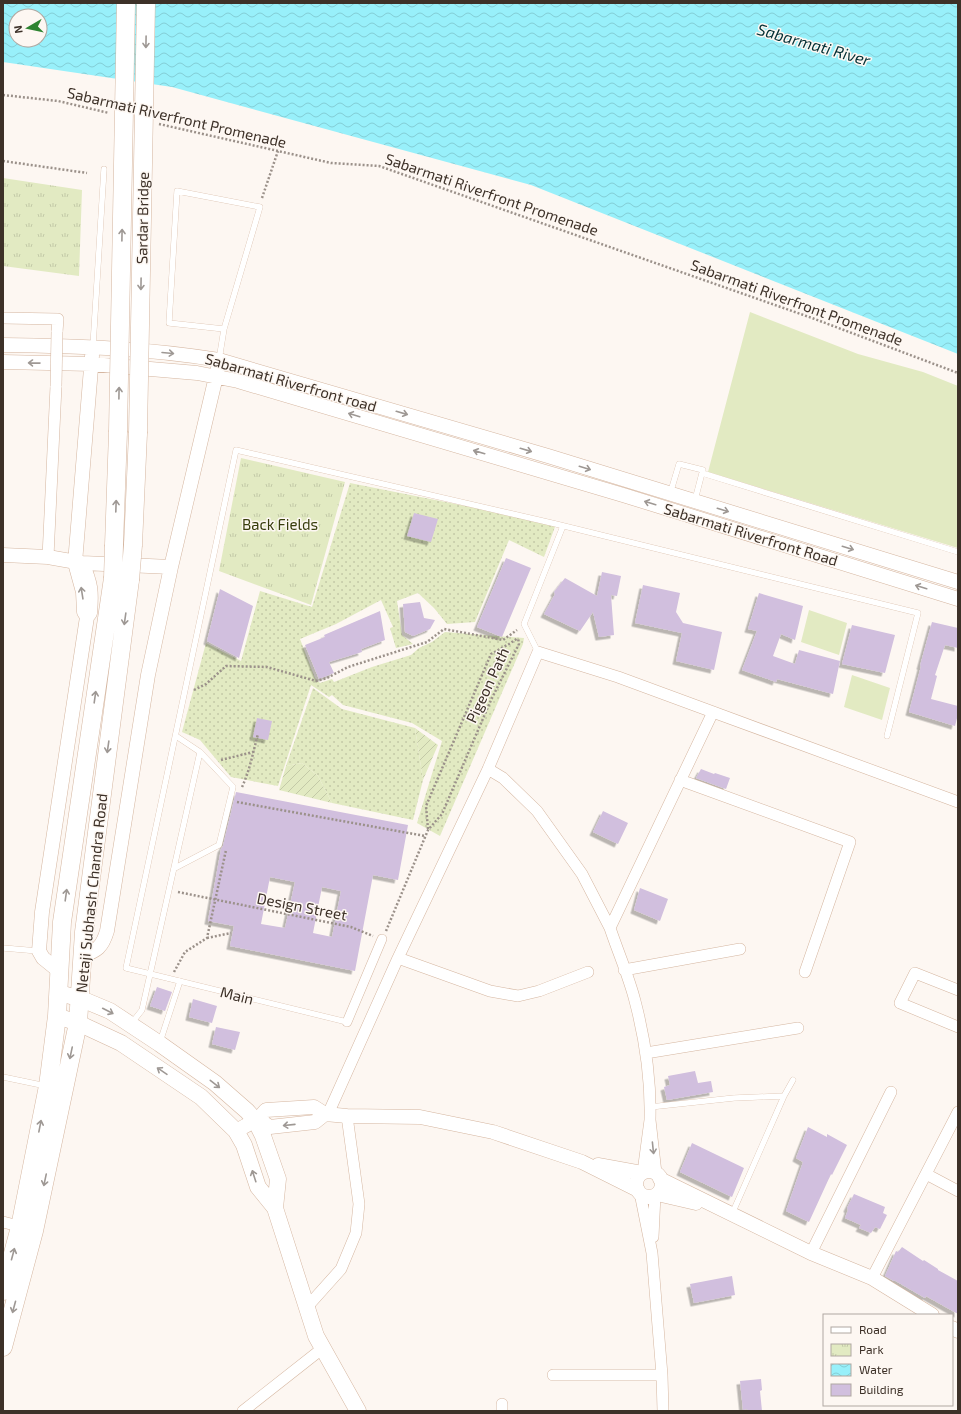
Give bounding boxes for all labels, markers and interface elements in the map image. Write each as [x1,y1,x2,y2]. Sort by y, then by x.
north arrow [8,8,48,48]
water label: Sabarmati River [755,19,873,69]
text: N [11,25,25,35]
one-way arrow [142,35,149,48]
street label: Sabarmati Riverfront Promenade [66,83,288,151]
street label: Sabarmati Riverfront Promenade [383,149,601,239]
street label: Sardar Bridge [132,172,152,264]
one-way arrow [118,229,126,242]
street label: Sabarmati Riverfront Promenade [689,255,905,349]
one-way arrow [137,277,145,290]
street label: Sabarmati Riverfront road [203,349,379,415]
one-way arrow [161,350,174,357]
one-way arrow [28,359,41,367]
one-way arrow [115,387,123,400]
one-way arrow [395,410,408,417]
one-way arrow [348,411,361,418]
one-way arrow [520,447,533,454]
one-way arrow [473,448,486,455]
one-way arrow [579,465,592,472]
one-way arrow [643,499,656,506]
street label: Sabarmati Riverfront Road [662,499,840,569]
one-way arrow [112,500,119,513]
one-way arrow [717,507,730,514]
park label: Back Fields [242,515,318,533]
one-way arrow [841,545,854,552]
one-way arrow [914,583,927,590]
one-way arrow [78,587,86,600]
one-way arrow [121,612,129,625]
street label: Pigeon Path [462,644,512,726]
one-way arrow [91,691,99,704]
one-way arrow [104,740,112,753]
street label: Netaji Subhash Chandra Road [72,792,111,994]
street label: Design Street [255,888,349,924]
one-way arrow [62,889,70,902]
street label: Main [218,982,256,1008]
one-way arrow [102,1008,114,1015]
one-way arrow [67,1046,75,1059]
one-way arrow [157,1067,168,1075]
one-way arrow [210,1080,221,1088]
one-way arrow [36,1120,44,1133]
one-way arrow [283,1121,296,1128]
one-way arrow [649,1141,657,1154]
one-way arrow [250,1169,257,1182]
one-way arrow [40,1173,48,1186]
one-way arrow [10,1247,17,1260]
one-way arrow [10,1300,17,1313]
legend [823,1314,953,1406]
text: Road [859,1322,887,1336]
text: Park [859,1342,884,1356]
text: Water [859,1362,893,1376]
text: Building [859,1382,904,1396]

